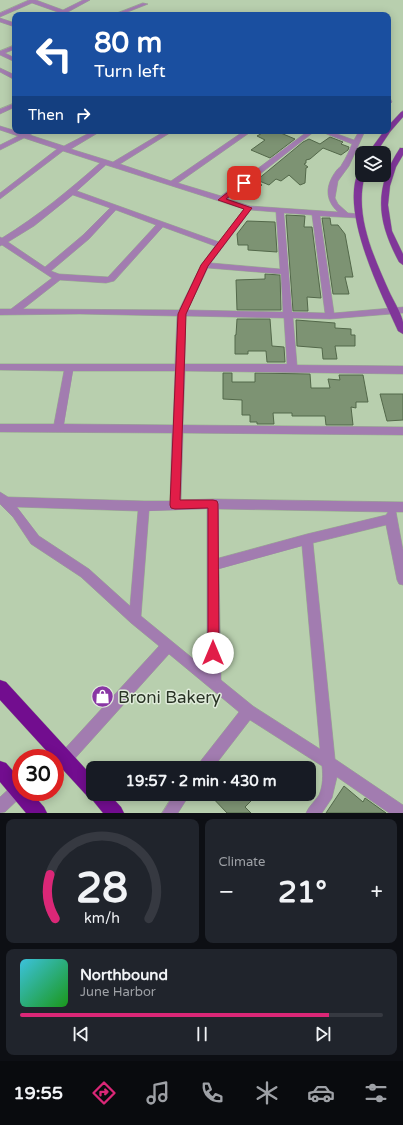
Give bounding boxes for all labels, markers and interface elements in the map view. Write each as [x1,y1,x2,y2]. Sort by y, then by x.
text: 80 m [94,26,162,60]
icon: left [28,28,80,80]
text: Turn left [94,60,166,82]
icon: right [72,104,94,126]
text: Then [28,106,64,124]
map controls [355,146,391,182]
button: layers [355,146,391,182]
pin [227,166,261,200]
icon: arrive [233,172,255,194]
position arrow [192,632,234,674]
shop icon: Broni Bakery [90,684,116,710]
place label: Broni Bakery [118,687,221,708]
speed limit sign: 30 [12,749,64,801]
text: 19:57 · 2 min · 430 m [126,772,276,790]
text: Climate [219,854,265,870]
text: 28 [76,864,128,914]
text: 21° [278,874,327,911]
text: − [219,879,234,905]
text: + [371,879,383,905]
text: km/h [84,910,120,927]
text: Northbound [80,966,168,984]
text: June Harbor [80,984,156,1000]
icon: previous [70,1023,92,1045]
icon: pause [191,1023,213,1045]
icon: next [312,1023,334,1045]
icon: directions [90,1079,118,1107]
icon: music [144,1079,172,1107]
icon: phone [198,1079,226,1107]
icon: climate [253,1079,281,1107]
icon: car [307,1079,335,1107]
icon: filters [362,1079,390,1107]
text: 19:55 [13,1082,63,1104]

